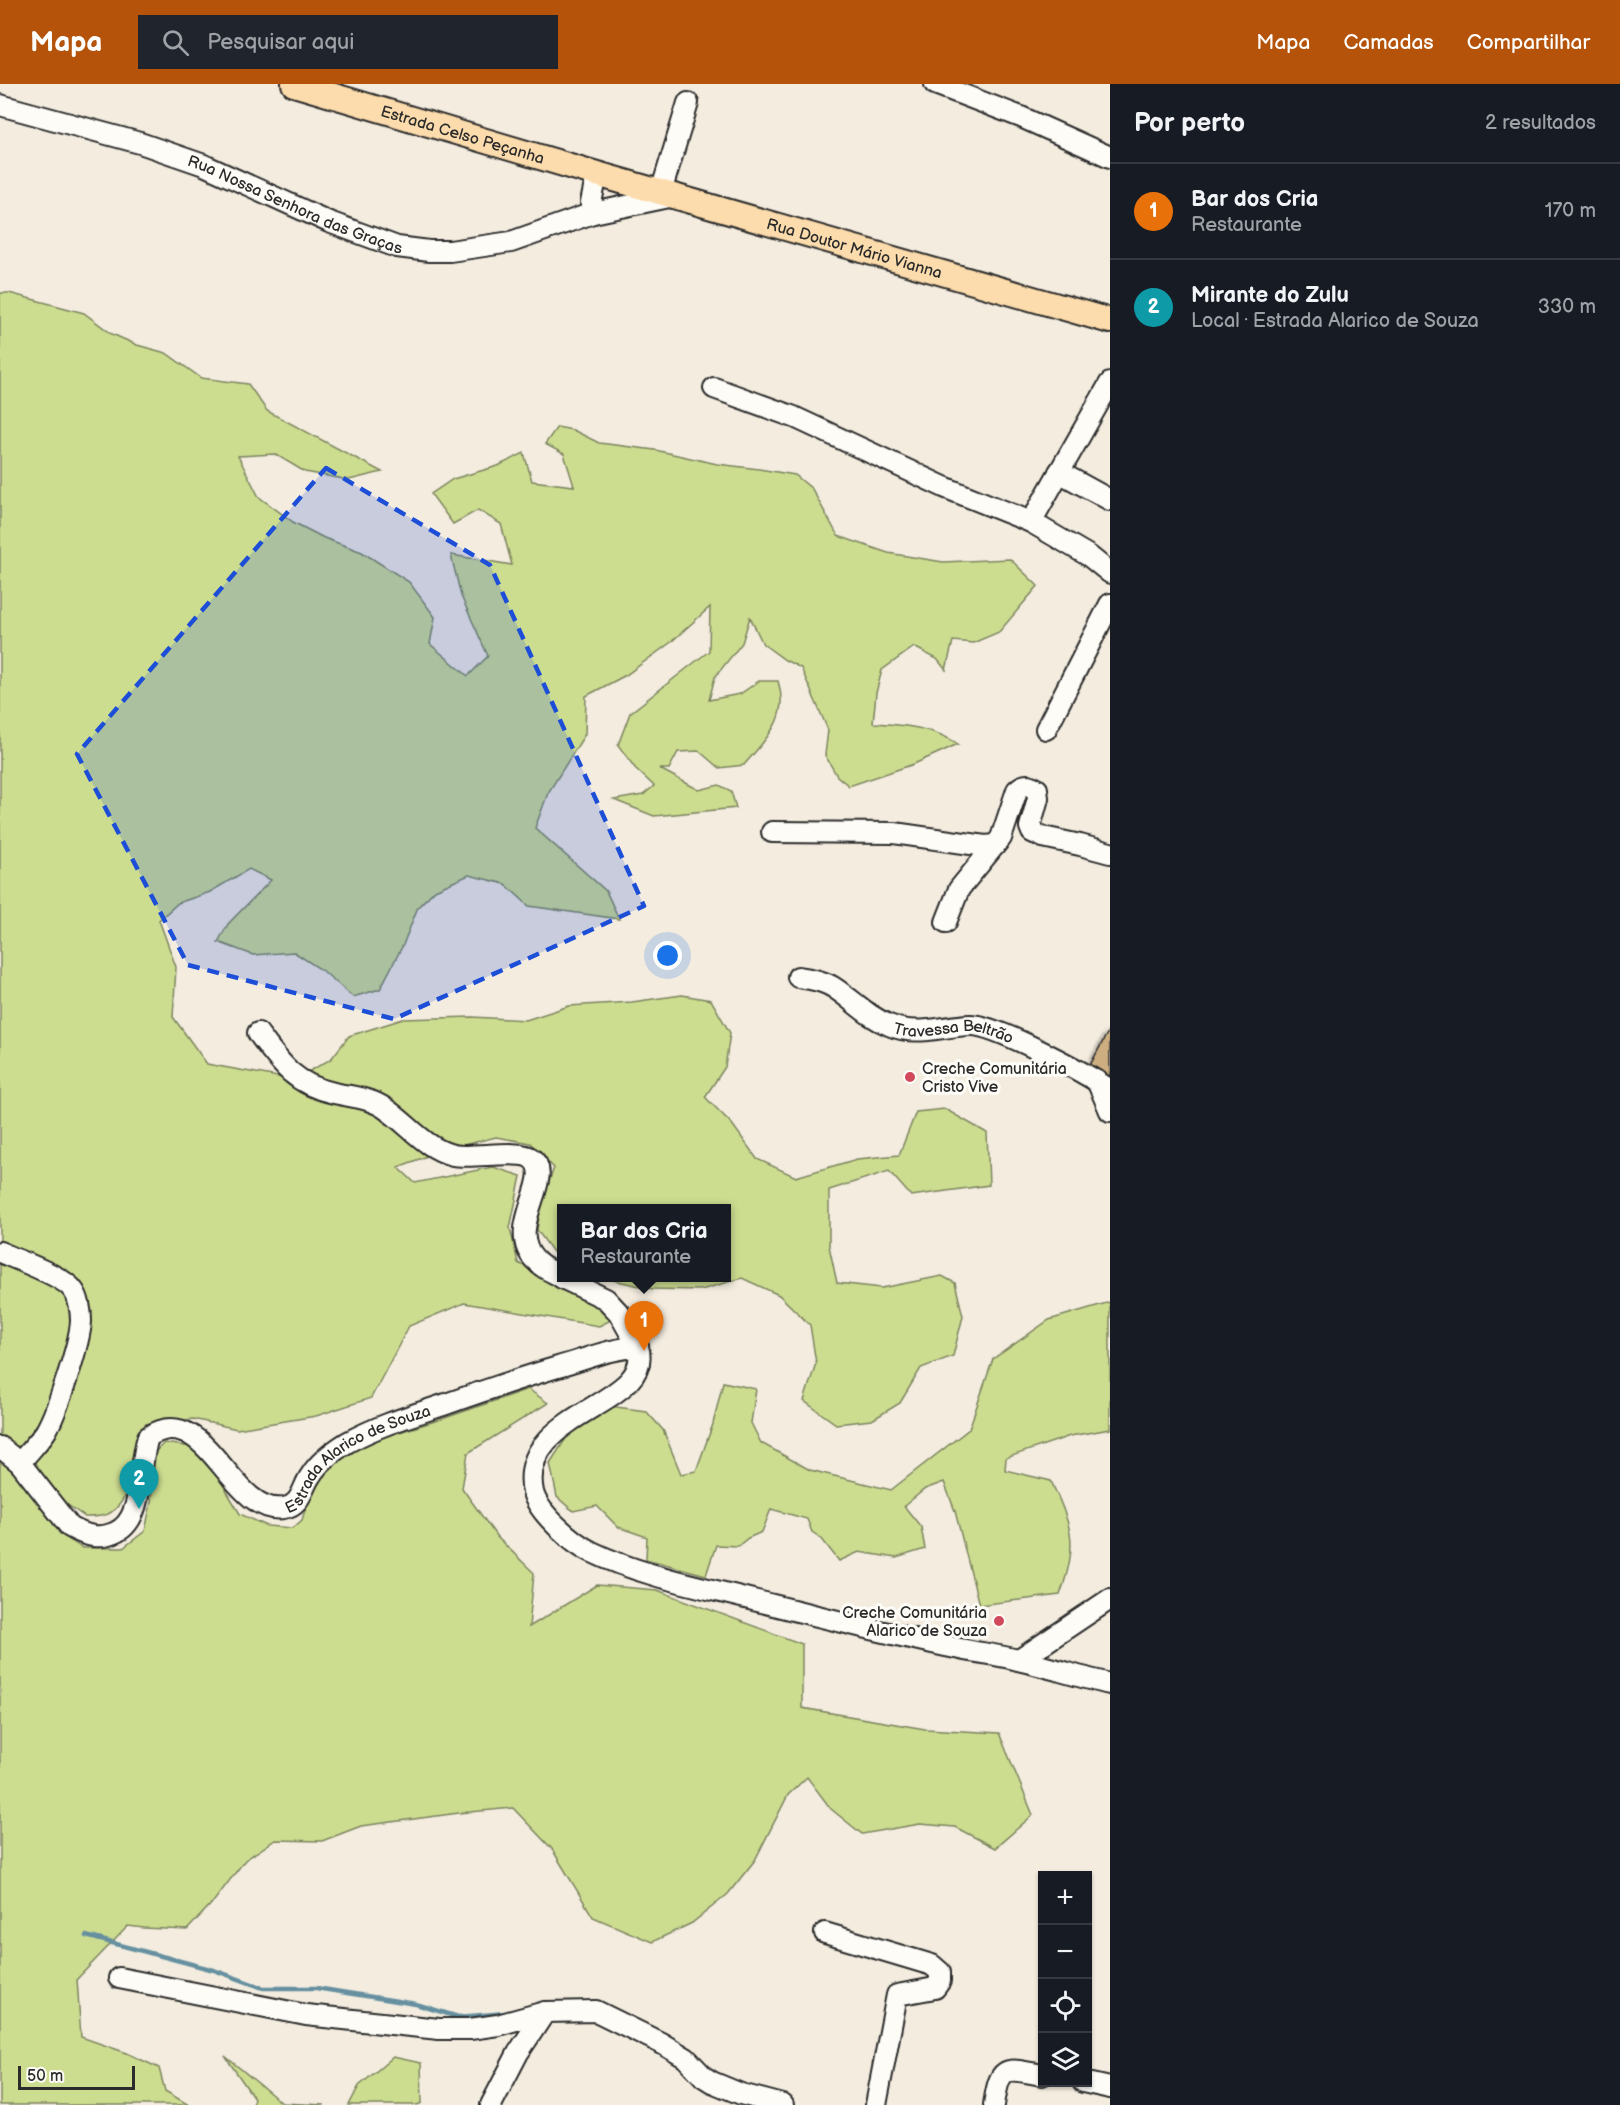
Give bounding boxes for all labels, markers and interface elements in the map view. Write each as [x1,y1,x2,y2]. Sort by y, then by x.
search box [138,15,558,69]
text: Mapa [30,26,102,59]
icon: search [159,26,192,59]
text: Pesquisar aqui [207,29,354,56]
text: Mapa [1256,30,1310,55]
text: Camadas [1343,30,1434,55]
text: Compartilhar [1467,30,1590,55]
street label: Estrada Celso Peçanha [378,102,546,169]
text: Por perto [1134,108,1245,139]
text: 2 resultados [1485,111,1596,135]
street label: Rua Nossa Senhora das Graças [185,152,403,259]
text: Bar dos Cria [1191,186,1318,213]
text: 1 [1149,199,1158,223]
text: 170 m [1545,199,1596,223]
text: Restaurante [1191,213,1302,237]
street label: Rua Doutor Mário Vianna [764,215,944,283]
text: Mirante do Zulu [1191,282,1349,309]
text: 2 [1148,295,1159,319]
text: 330 m [1538,295,1596,319]
text: Local · Estrada Alarico de Souza [1191,309,1479,333]
your location [653,941,682,970]
street label: Travessa Beltrão [891,1017,1016,1048]
place label: Creche Comunitária Cristo Vive [922,1060,1067,1097]
marker: Creche Comunitária Cristo Vive [903,1070,917,1084]
popup [557,1204,731,1282]
text: Bar dos Cria [580,1218,708,1245]
text: Restaurante [580,1245,691,1269]
pin: 1 [624,1302,664,1351]
street label: Estrada Alarico de Souza [282,1402,433,1518]
pin: 2 [120,1460,158,1509]
place label: Creche Comunitária Alarico de Souza [842,1604,987,1641]
marker: Creche Comunitária Alarico de Souza [992,1614,1006,1628]
map controls [1038,1871,1092,2087]
button: + [1038,1871,1092,1925]
button: − [1038,1925,1092,1979]
button: locate [1038,1979,1092,2033]
button: layers [1038,2033,1092,2087]
scale bar [18,2063,135,2090]
text: 50 m [27,2067,63,2086]

